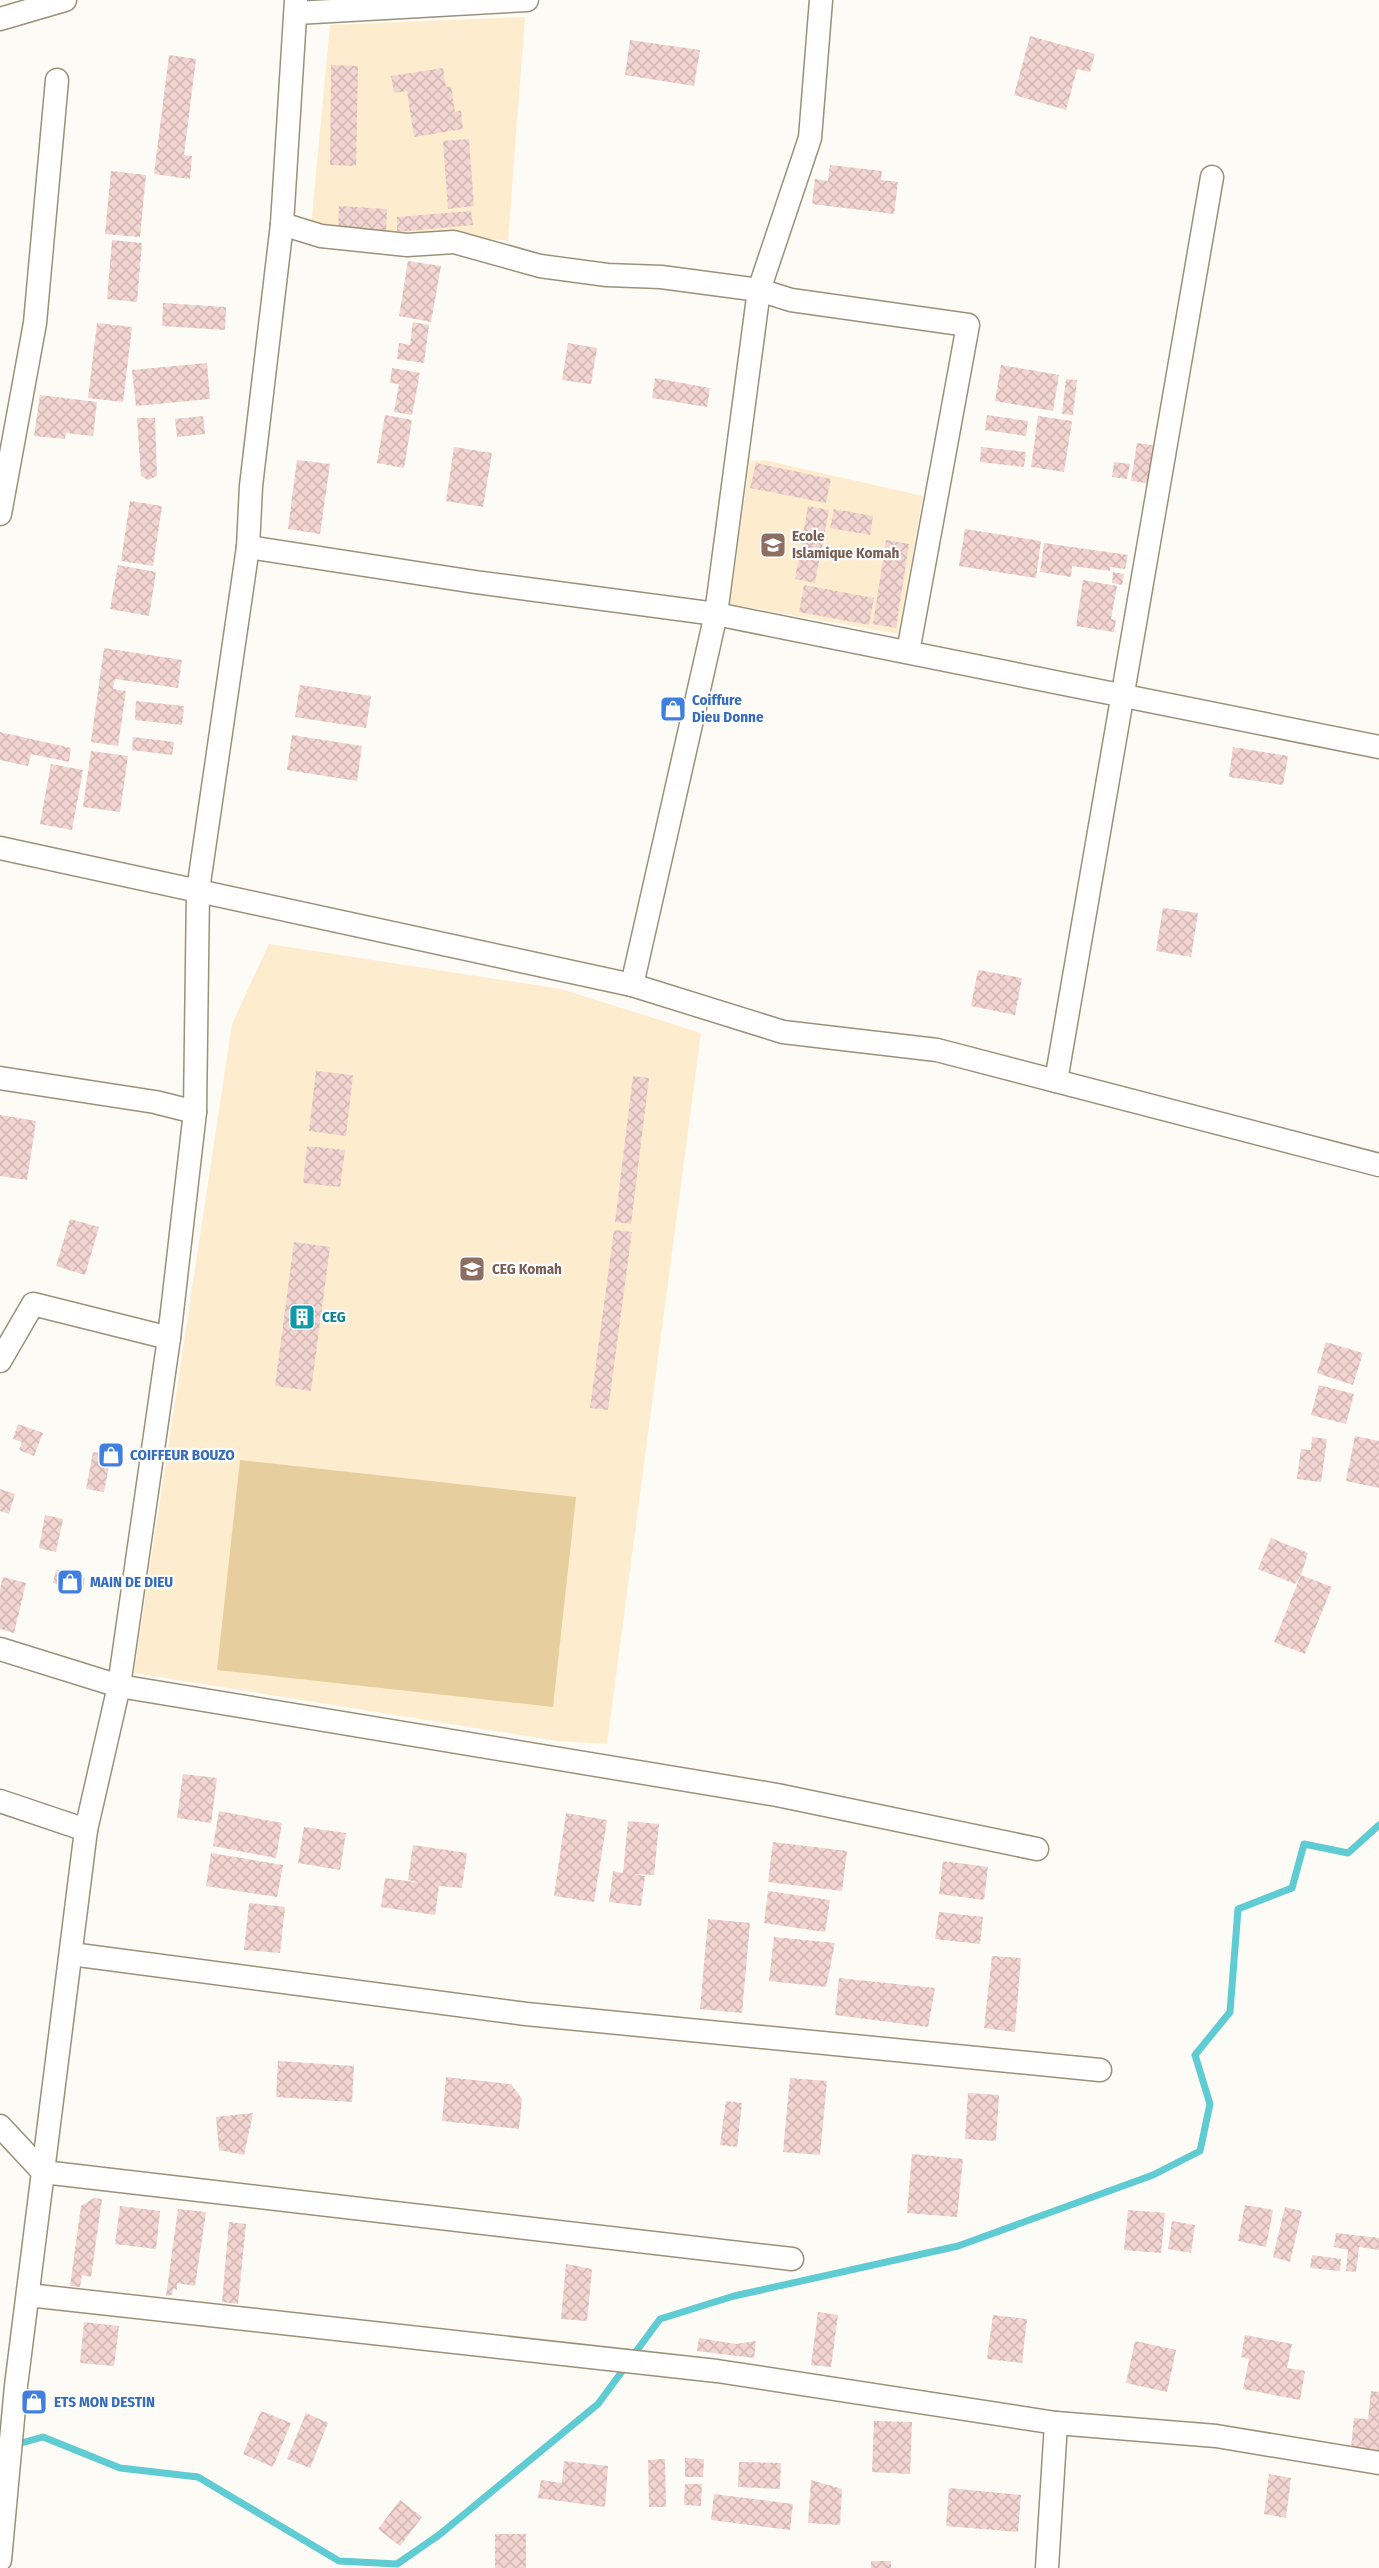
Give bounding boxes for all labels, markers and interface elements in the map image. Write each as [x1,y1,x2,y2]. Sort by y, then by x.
place label: Ecole Islamique Komah [792,527,899,562]
school or university icon: Ecole Islamique Komah [758,530,788,560]
place label: Coiffure Dieu Donne [692,691,764,726]
shop icon: Coiffure Dieu Donne [658,694,688,724]
school or university icon: CEG Komah [457,1254,487,1284]
place label: CEG Komah [492,1260,562,1278]
building icon: CEG [287,1302,317,1332]
place label: CEG [322,1308,346,1326]
shop icon: COIFFEUR BOUZO [96,1440,126,1470]
place label: COIFFEUR BOUZO [130,1446,235,1464]
shop icon: MAIN DE DIEU [55,1567,85,1597]
place label: MAIN DE DIEU [90,1573,173,1591]
shop icon: ETS MON DESTIN [19,2387,49,2417]
place label: ETS MON DESTIN [54,2393,155,2411]

